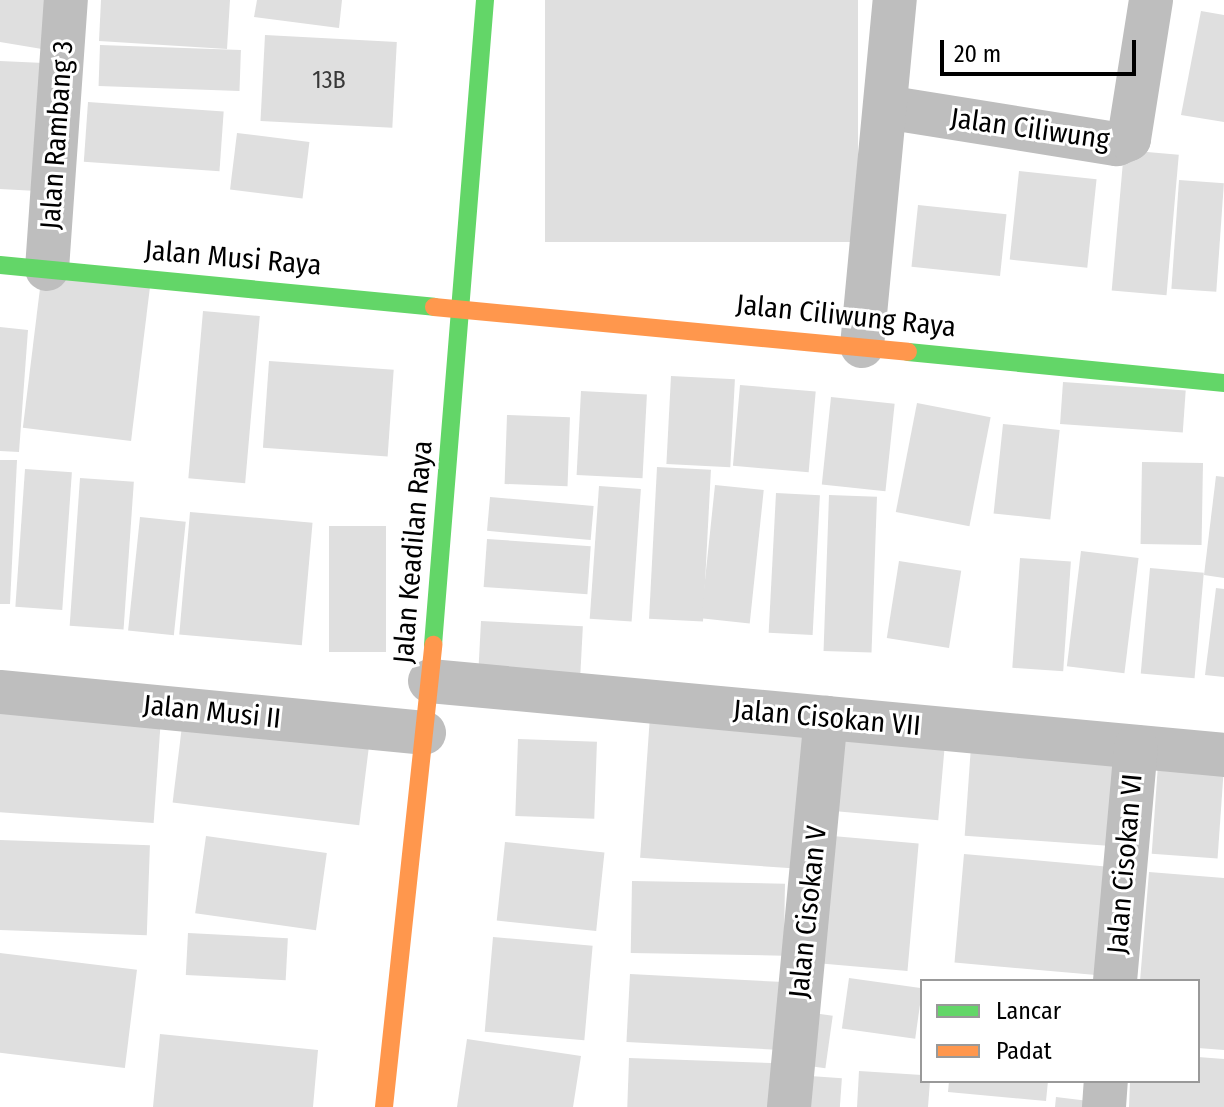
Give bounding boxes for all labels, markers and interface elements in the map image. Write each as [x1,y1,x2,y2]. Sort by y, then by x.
scale bar [944,24,1140,74]
street label: Jalan Rambang 3 [34,40,80,230]
text: 20 m [954,40,1001,68]
house number: 13B [312,67,346,95]
street label: Jalan Ciliwung [948,101,1112,157]
street label: Jalan Musi Raya [143,234,323,282]
street label: Jalan Ciliwung Raya [735,288,957,344]
street label: Jalan Keadilan Raya [387,439,439,665]
street label: Jalan Musi II [142,688,282,736]
street label: Jalan Cisokan VII [732,693,922,743]
street label: Jalan Cisokan VI [1100,773,1150,955]
street label: Jalan Cisokan V [782,824,834,1000]
legend [920,979,1200,1083]
text: Lancar [996,997,1061,1025]
text: Padat [996,1037,1052,1065]

